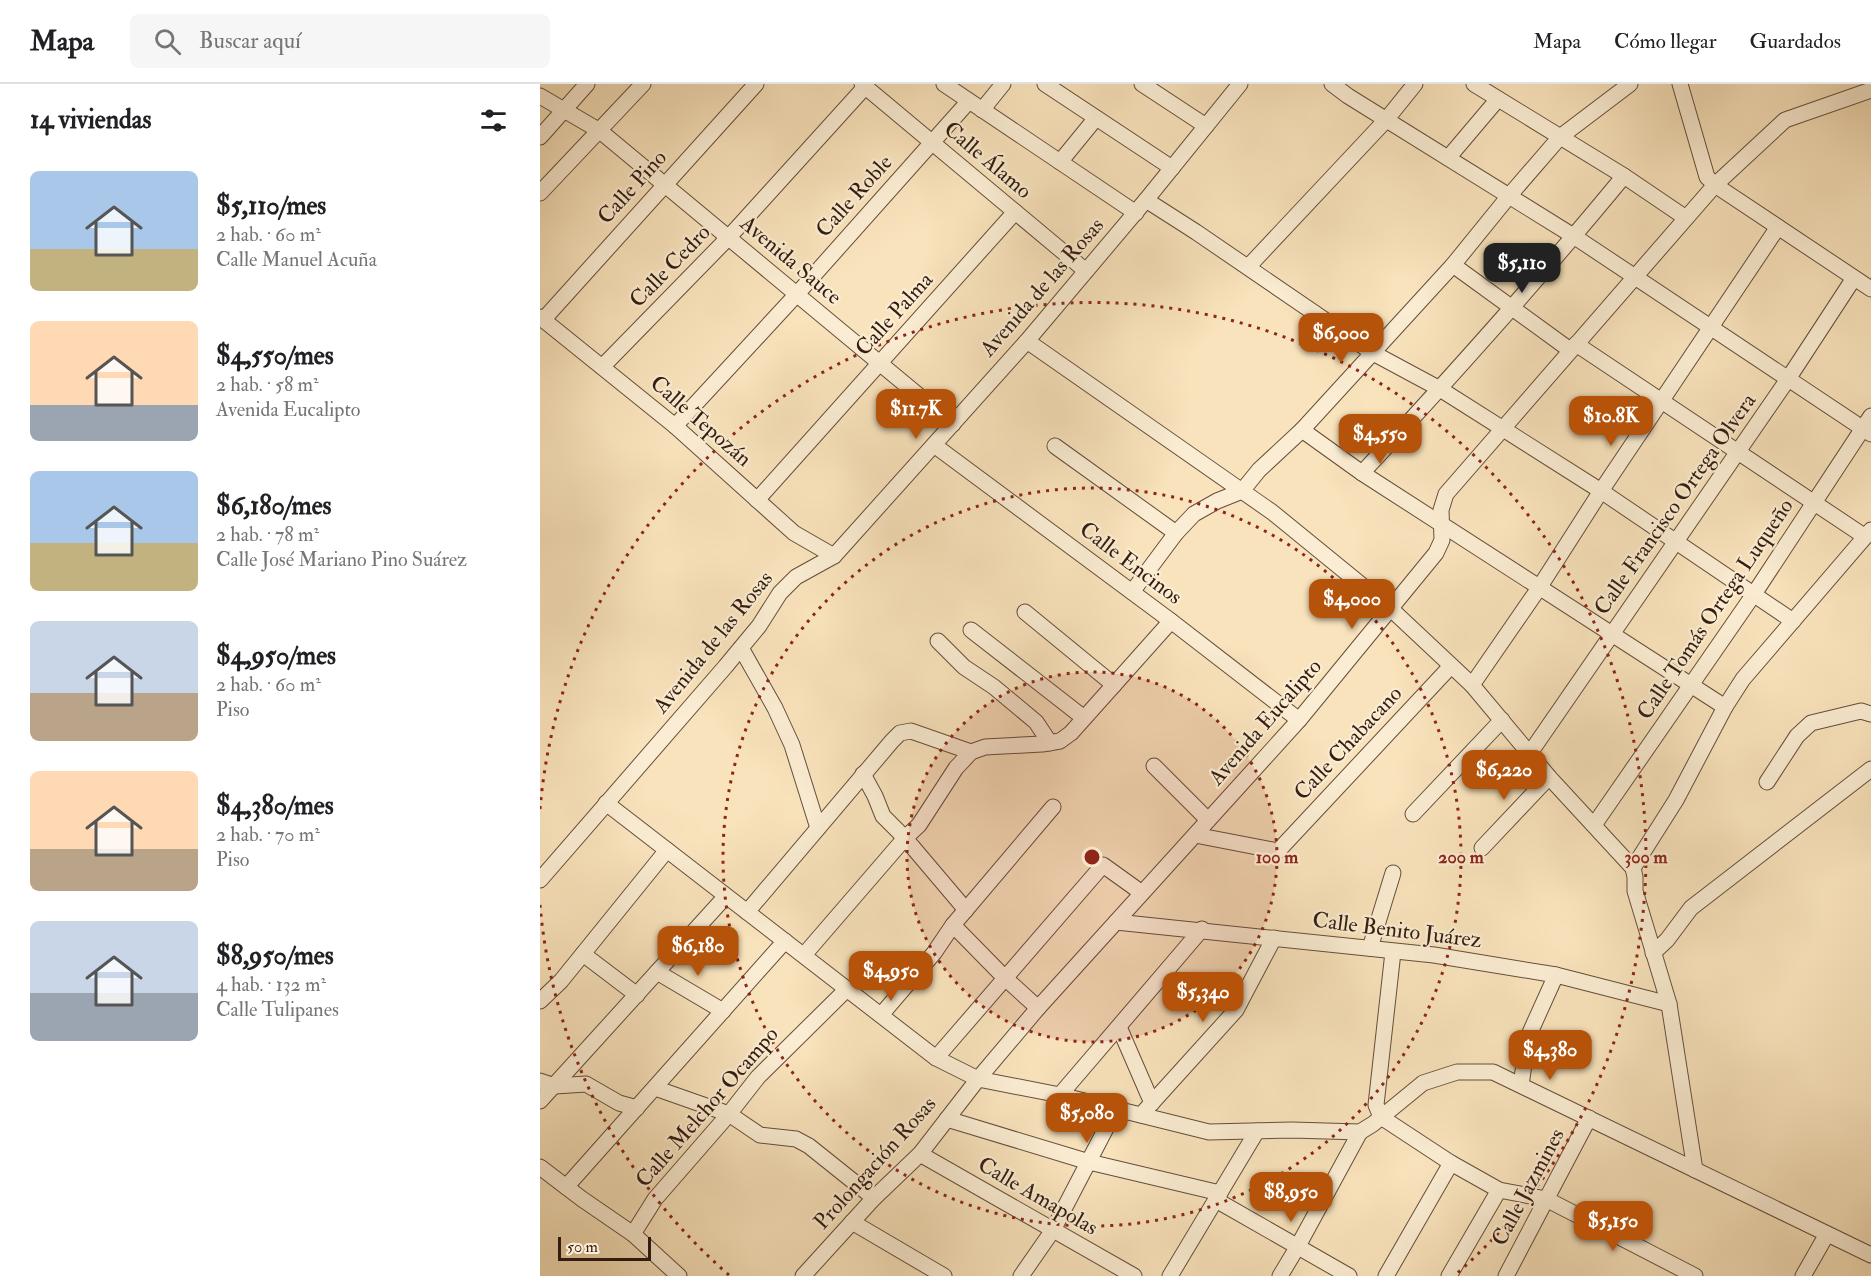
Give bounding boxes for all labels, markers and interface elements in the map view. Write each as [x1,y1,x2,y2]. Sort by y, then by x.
search box [130,14,550,68]
text: Mapa [30,24,94,59]
icon: search [151,25,184,58]
text: Buscar aquí [199,27,301,55]
text: Mapa [1533,28,1581,55]
text: Cómo llegar [1614,28,1717,55]
text: Guardados [1750,28,1841,55]
text: 14 viviendas [30,104,151,136]
icon: filters [477,104,510,137]
street label: Calle Álamo [938,115,1038,205]
street label: Calle Pino [591,144,673,230]
street label: Calle Roble [810,149,898,243]
text: $5,110/mes [216,190,326,222]
icon: home [78,195,150,267]
street label: Avenida Sauce [734,209,848,311]
street label: Avenida de las Rosas [973,212,1110,363]
street label: Calle Cedro [623,219,717,313]
text: 2 hab. · 60 m² [216,222,321,247]
pin: $5,110 [1473,243,1571,294]
text: Calle Manuel Acuña [216,247,377,272]
text: $5,110 [1498,250,1546,275]
street label: Calle Palma [849,266,940,362]
pin: $6,000 [1292,313,1390,364]
text: $6,000 [1313,320,1369,345]
text: $4,550/mes [216,340,334,372]
icon: home [78,345,150,417]
street label: Calle Tepozán [644,369,758,474]
text: 2 hab. · 58 m² [216,372,319,397]
street label: Calle Francisco Ortega Olvera [1588,387,1763,620]
pin: $11.7K [867,389,965,440]
text: $11.7K [890,396,942,421]
pin: $10.8K [1562,396,1660,447]
text: Avenida Eucalipto [216,397,360,422]
text: $10.8K [1583,403,1639,428]
pin: $4,550 [1331,414,1429,465]
text: $4,550 [1353,421,1407,446]
text: $6,180/mes [216,490,331,522]
street label: Calle Tomás Ortega Luqueño [1631,493,1799,725]
icon: home [78,495,150,567]
street label: Calle Encinos [1074,515,1188,611]
text: 2 hab. · 78 m² [216,522,319,547]
text: Calle José Mariano Pino Suárez [216,547,467,572]
street label: Avenida de las Rosas [646,565,779,720]
pin: $4,000 [1303,579,1401,630]
text: $4,000 [1323,586,1381,611]
text: $4,950/mes [216,640,336,672]
icon: home [78,645,150,717]
street label: Avenida Eucalipto [1202,653,1328,793]
text: 2 hab. · 60 m² [216,672,321,697]
street label: Calle Chabacano [1288,680,1408,806]
text: Piso [216,697,249,722]
pin: $6,220 [1455,750,1553,801]
text: $6,220 [1476,757,1532,782]
text: $4,380/mes [216,790,334,822]
icon: home [78,795,150,867]
text: 2 hab. · 70 m² [216,822,320,847]
text: 100 m [1256,846,1299,869]
text: 200 m [1438,846,1485,869]
text: 300 m [1624,846,1669,869]
text: Piso [216,847,249,872]
centre of rings [1082,847,1102,867]
street label: Calle Benito Juárez [1311,906,1483,954]
pin: $6,180 [649,926,747,977]
text: $6,180 [672,933,724,958]
text: $8,950/mes [216,940,334,972]
icon: home [78,945,150,1017]
pin: $4,950 [842,951,940,1002]
text: $4,950 [863,958,919,983]
text: 4 hab. · 132 m² [216,972,326,997]
pin: $5,340 [1154,972,1252,1023]
text: $5,340 [1176,979,1230,1004]
text: Calle Tulipanes [216,997,339,1022]
street label: Calle Melchor Ocampo [629,1021,785,1194]
pin: $4,380 [1501,1030,1599,1081]
text: $4,380 [1523,1037,1577,1062]
street label: Prolongación Rosas [808,1090,942,1236]
pin: $5,080 [1038,1093,1136,1144]
text: $5,080 [1060,1100,1114,1125]
street label: Calle Jazmines [1485,1123,1571,1251]
street label: Calle Amapolas [972,1150,1103,1242]
pin: $8,950 [1242,1172,1340,1223]
text: $8,950 [1264,1179,1318,1204]
pin: $5,150 [1564,1201,1662,1252]
text: $5,150 [1588,1208,1638,1233]
scale bar [558,1234,651,1262]
text: 50 m [567,1237,598,1257]

